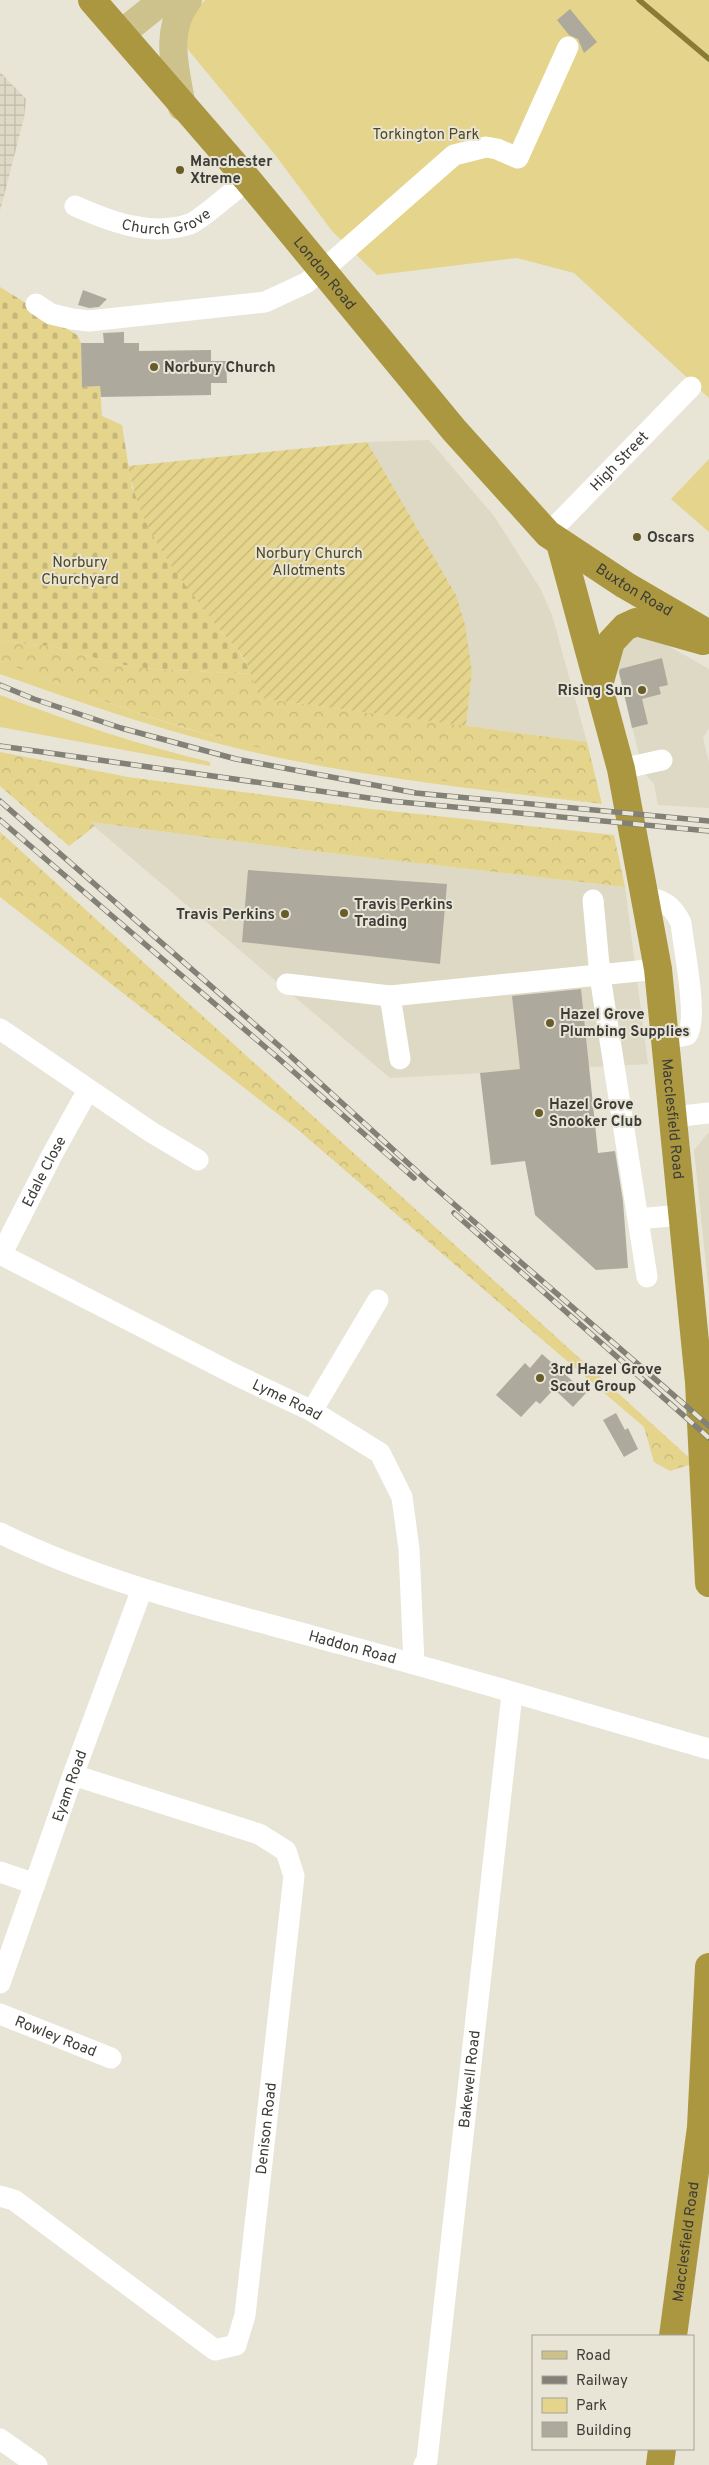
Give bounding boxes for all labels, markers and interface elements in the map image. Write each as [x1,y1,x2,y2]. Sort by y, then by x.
park label: Torkington Park [372,126,480,145]
place label: Manchester Xtreme [190,153,273,189]
marker: Manchester Xtreme [174,164,186,176]
street label: Church Grove [119,205,215,240]
street label: London Road [288,234,359,315]
place label: Norbury Church [164,359,276,378]
marker: Norbury Church [148,361,160,373]
street label: High Street [587,428,654,496]
place label: Oscars [647,529,695,548]
marker: Oscars [631,531,643,543]
park label: Norbury Church Allotments [255,545,363,581]
park label: Norbury Churchyard [41,554,119,590]
street label: Buxton Road [591,560,675,622]
place label: Rising Sun [557,682,632,701]
marker: Rising Sun [636,684,648,696]
place label: Travis Perkins Trading [354,896,453,932]
place label: Travis Perkins [176,906,275,925]
marker: Travis Perkins Trading [338,907,350,919]
marker: Travis Perkins [279,908,291,920]
place label: Hazel Grove Plumbing Supplies [560,1006,690,1042]
marker: Hazel Grove Plumbing Supplies [544,1017,556,1029]
street label: Macclesfield Road [656,1058,687,1180]
place label: Hazel Grove Snooker Club [549,1096,642,1132]
marker: Hazel Grove Snooker Club [533,1107,545,1119]
street label: Edale Close [19,1133,71,1211]
place label: 3rd Hazel Grove Scout Group [550,1361,662,1397]
marker: 3rd Hazel Grove Scout Group [534,1372,546,1384]
street label: Lyme Road [249,1376,325,1426]
street label: Haddon Road [306,1628,398,1670]
street label: Eyam Road [49,1748,92,1825]
street label: Rowley Road [12,2013,99,2062]
street label: Bakewell Road [456,2030,486,2129]
street label: Denison Road [253,2082,282,2176]
street label: Macclesfield Road [670,2181,705,2303]
legend [532,2335,694,2450]
text: Road [576,2347,611,2366]
text: Railway [576,2372,628,2391]
text: Park [576,2397,607,2416]
text: Building [576,2422,631,2441]

